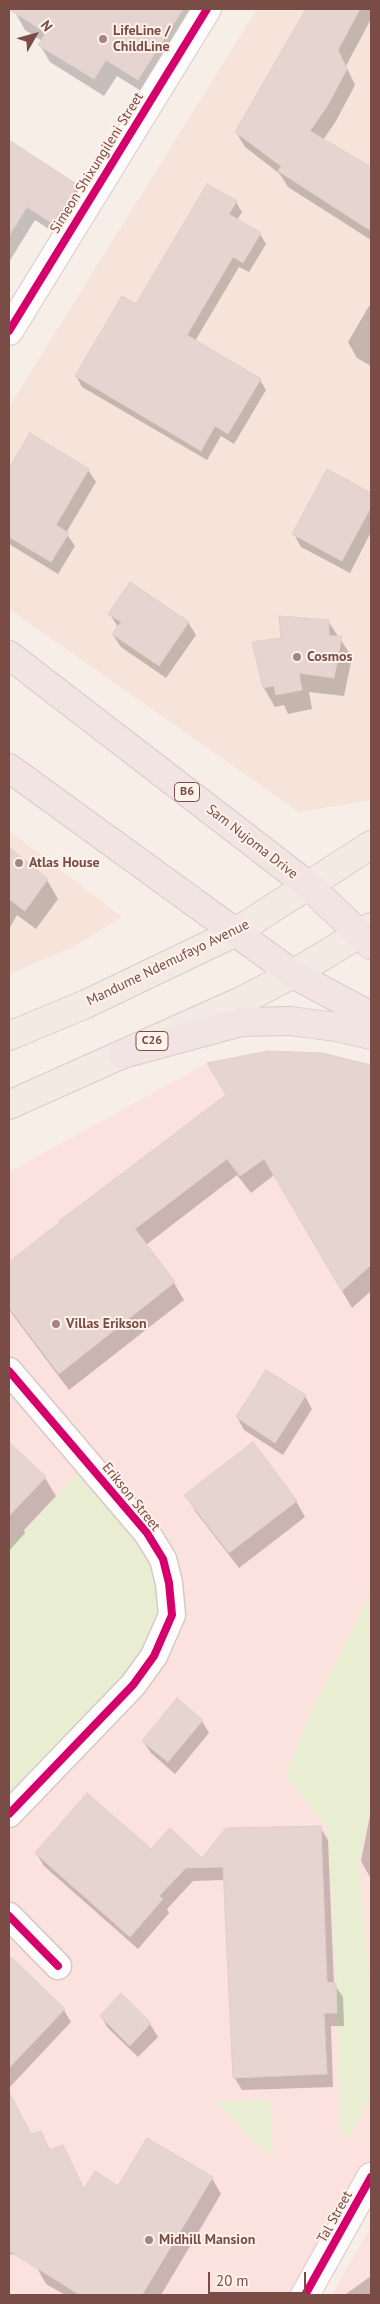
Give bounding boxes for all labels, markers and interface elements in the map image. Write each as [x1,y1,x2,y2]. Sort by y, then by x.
north arrow [10,10,60,60]
text: N [37,17,57,35]
place label: LifeLine / ChildLine [113,23,170,56]
marker: LifeLine / ChildLine [97,33,109,45]
street label: Simeon Shixungileni Street [47,89,147,237]
place label: Cosmos [307,649,352,665]
marker: Cosmos [291,651,303,663]
road number: B6 [174,782,200,802]
street label: Sam Nujoma Drive [203,801,301,883]
place label: Atlas House [29,855,100,871]
marker: Atlas House [13,857,25,869]
street label: Mandume Ndemufayo Avenue [84,916,252,1010]
road number: C26 [136,1032,168,1050]
place label: Villas Erikson [66,1316,147,1332]
marker: Villas Erikson [50,1318,62,1330]
street label: Erikson Street [98,1459,164,1535]
street label: Tal Street [314,2188,356,2246]
place label: Midhill Mansion [159,2232,255,2248]
marker: Midhill Mansion [143,2234,155,2246]
scale bar [210,2262,308,2294]
text: 20 m [216,2271,249,2290]

